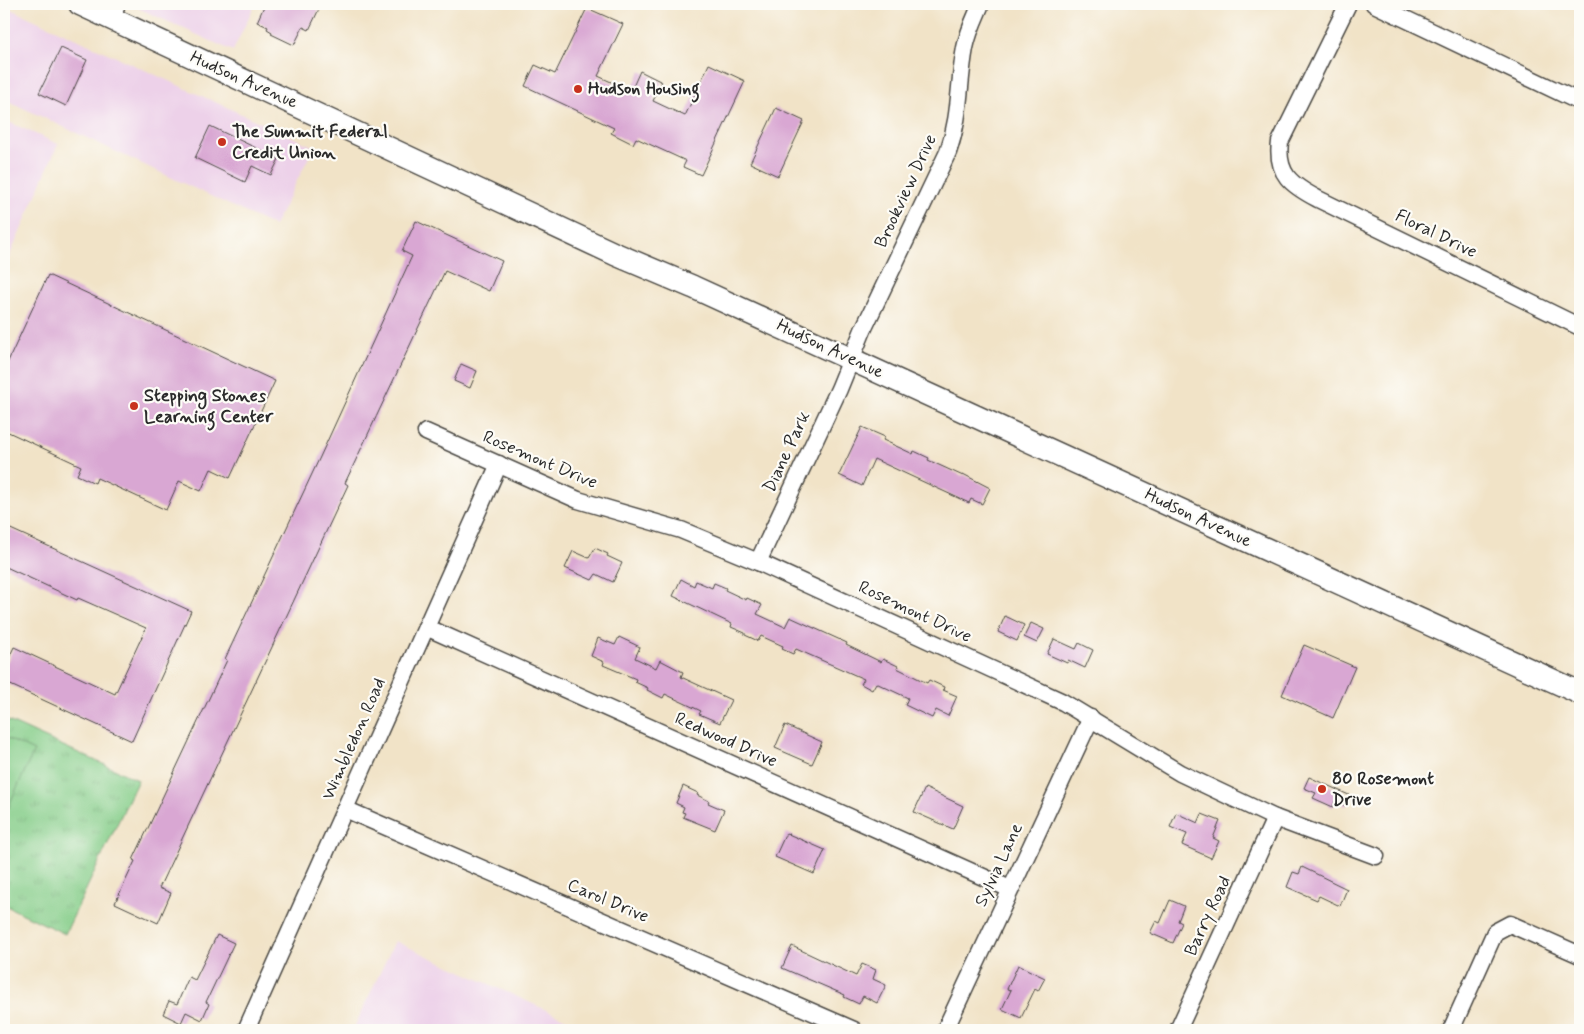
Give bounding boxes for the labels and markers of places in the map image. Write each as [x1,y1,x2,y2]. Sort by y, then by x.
place label: Hudson Housing [588,77,700,103]
marker: Hudson Housing [572,83,584,95]
place label: The Summit Federal Credit Union [232,120,388,165]
marker: The Summit Federal Credit Union [216,136,228,148]
place label: Stepping Stones Learning Center [144,384,274,431]
marker: Stepping Stones Learning Center [128,400,140,412]
place label: 80 Rosemont Drive [1332,767,1434,812]
marker: 80 Rosemont Drive [1316,783,1328,795]

